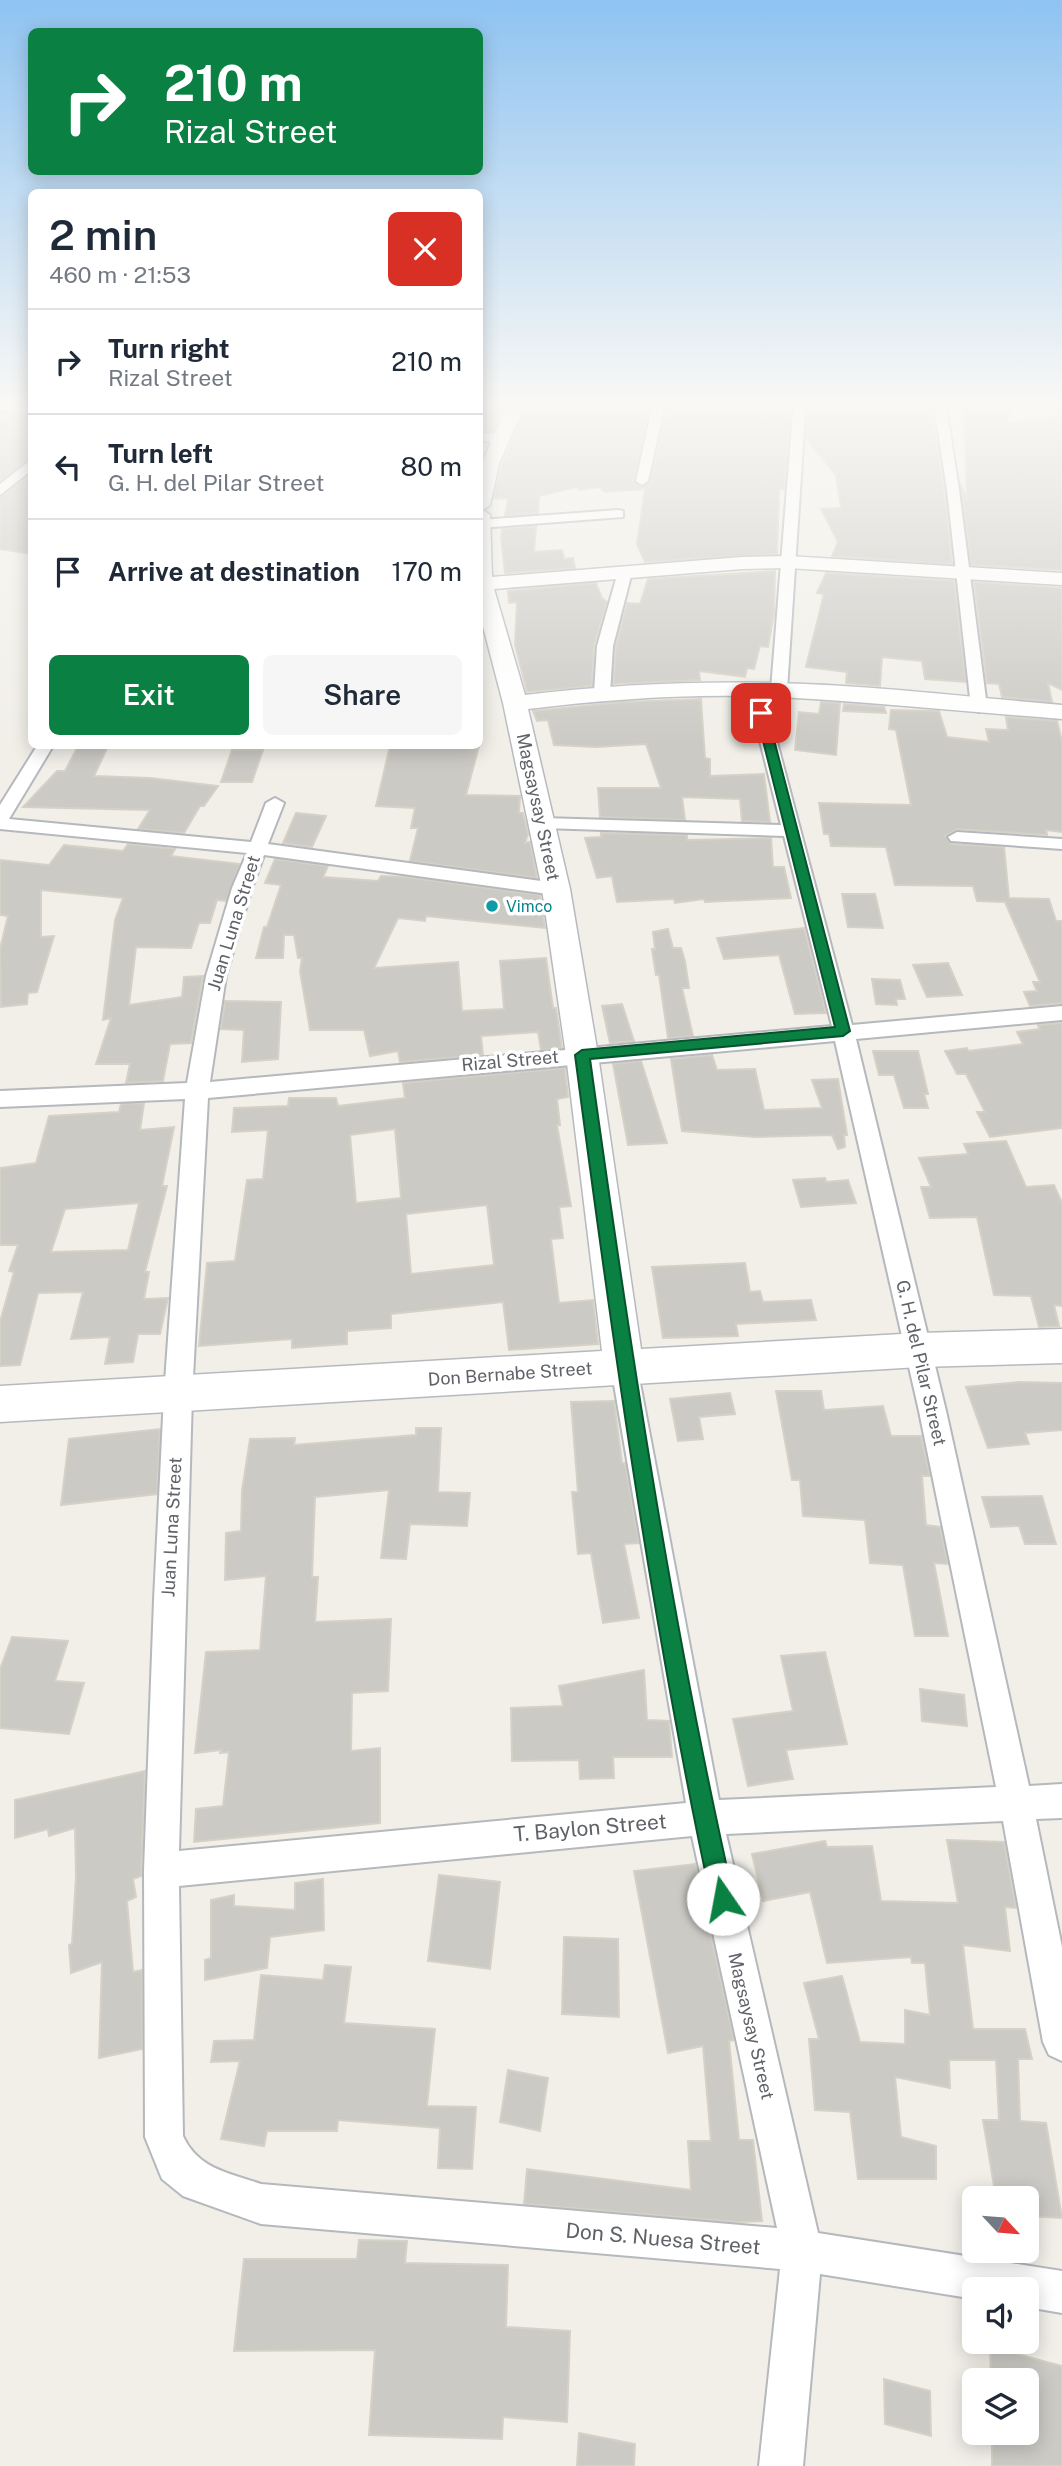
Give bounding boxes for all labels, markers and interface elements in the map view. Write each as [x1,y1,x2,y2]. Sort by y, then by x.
text: 210 m [164,54,303,112]
icon: right [49,56,140,147]
text: Rizal Street [164,113,338,150]
text: 2 min [49,210,157,259]
button: close [388,212,462,286]
text: 460 m · 21:53 [49,261,191,288]
text: Turn right [108,333,230,364]
icon: right [49,343,87,381]
text: 210 m [391,346,462,377]
text: Rizal Street [108,364,233,391]
text: Turn left [108,438,213,469]
icon: left [49,448,87,486]
text: 80 m [401,451,462,482]
text: G. H. del Pilar Street [108,469,325,496]
icon: arrive [49,553,87,591]
text: Arrive at destination [108,556,360,587]
text: 170 m [392,556,462,587]
button: Exit [49,655,249,735]
button: Share [263,655,462,735]
pin [731,683,791,743]
icon: arrive [742,694,780,732]
street label: Magsaysay Street [513,731,564,883]
street label: Juan Luna Street [203,853,264,993]
place label: Vimco [506,897,552,916]
marker: Vimco [484,898,500,914]
street label: Rizal Street [460,1046,559,1075]
street label: G. H. del Pilar Street [892,1278,951,1448]
street label: Don Bernabe Street [427,1357,593,1390]
street label: Juan Luna Street [157,1456,186,1598]
street label: T. Baylon Street [512,1808,667,1847]
position arrow [686,1862,760,1936]
street label: Magsaysay Street [724,1950,779,2101]
north arrow [962,2186,1040,2263]
map controls [962,2186,1039,2445]
street label: Don S. Nuesa Street [565,2218,762,2259]
button: sound [962,2277,1039,2354]
button: layers [962,2368,1039,2445]

